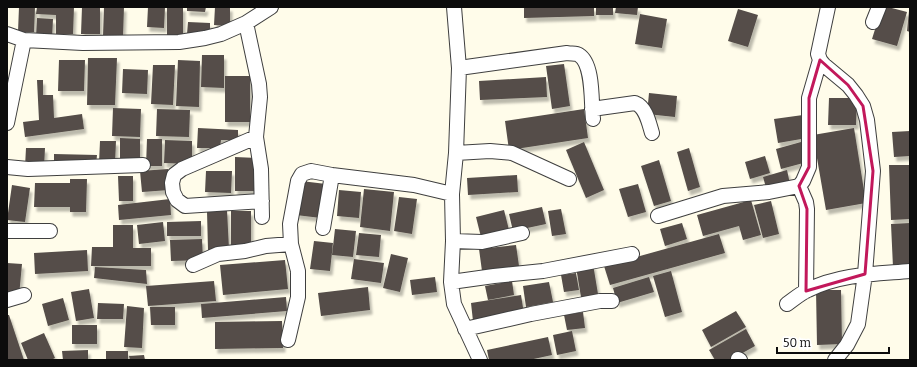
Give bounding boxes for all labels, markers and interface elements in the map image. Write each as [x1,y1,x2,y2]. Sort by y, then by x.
scale bar [777,329,889,355]
text: 50 m [783,336,812,350]

